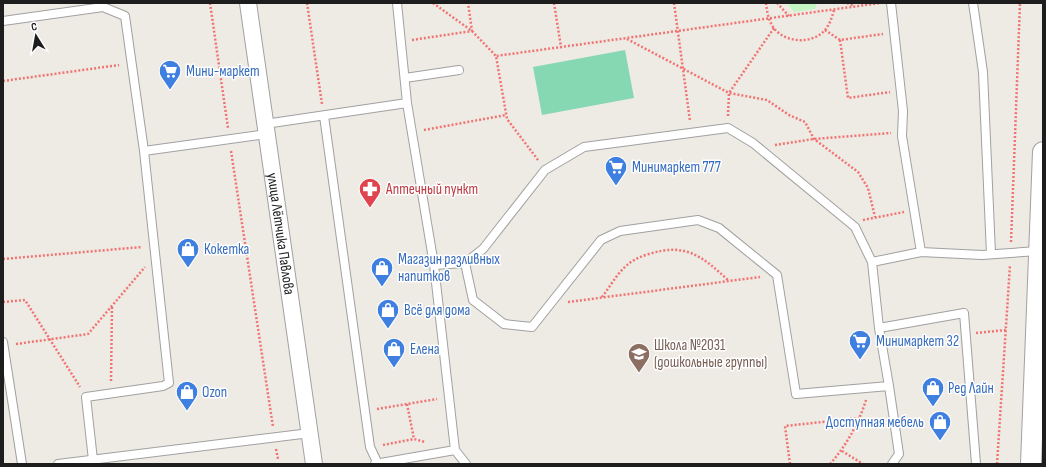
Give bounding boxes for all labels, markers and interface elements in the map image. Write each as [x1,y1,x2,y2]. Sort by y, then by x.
north arrow [16,16,56,56]
text: С [30,20,39,34]
supermarket icon: Мини-маркет [157,58,183,91]
place label: Мини-маркет [186,62,260,81]
supermarket icon: Минимаркет 777 [603,154,629,187]
place label: Минимаркет 777 [632,158,721,177]
street label: улица Лётчика Павлова [263,171,299,296]
pharmacy icon: Аптечный пункт [357,176,383,209]
place label: Аптечный пункт [385,180,478,199]
shop icon: Кокетка [175,236,201,269]
place label: Кокетка [204,240,250,259]
place label: Магазин разливных напитков [398,250,500,286]
shop icon: Магазин разливных напитков [369,255,395,288]
shop icon: Всё для дома [375,297,401,330]
place label: Всё для дома [404,301,471,320]
supermarket icon: Минимаркет 32 [847,328,873,361]
place label: Минимаркет 32 [876,332,959,351]
shop icon: Елена [381,336,407,369]
place label: Школа №2031 (дошкольные группы) [654,336,767,372]
place label: Елена [410,340,440,359]
school or university icon: Школа №2031 (дошкольные группы) [626,341,652,374]
shop icon: Ред Лайн [920,375,946,408]
shop icon: Ozon [174,379,200,412]
place label: Ред Лайн [948,379,994,398]
place label: Ozon [202,383,227,402]
shop icon: Доступная мебель [927,409,953,442]
place label: Доступная мебель [826,413,924,432]

